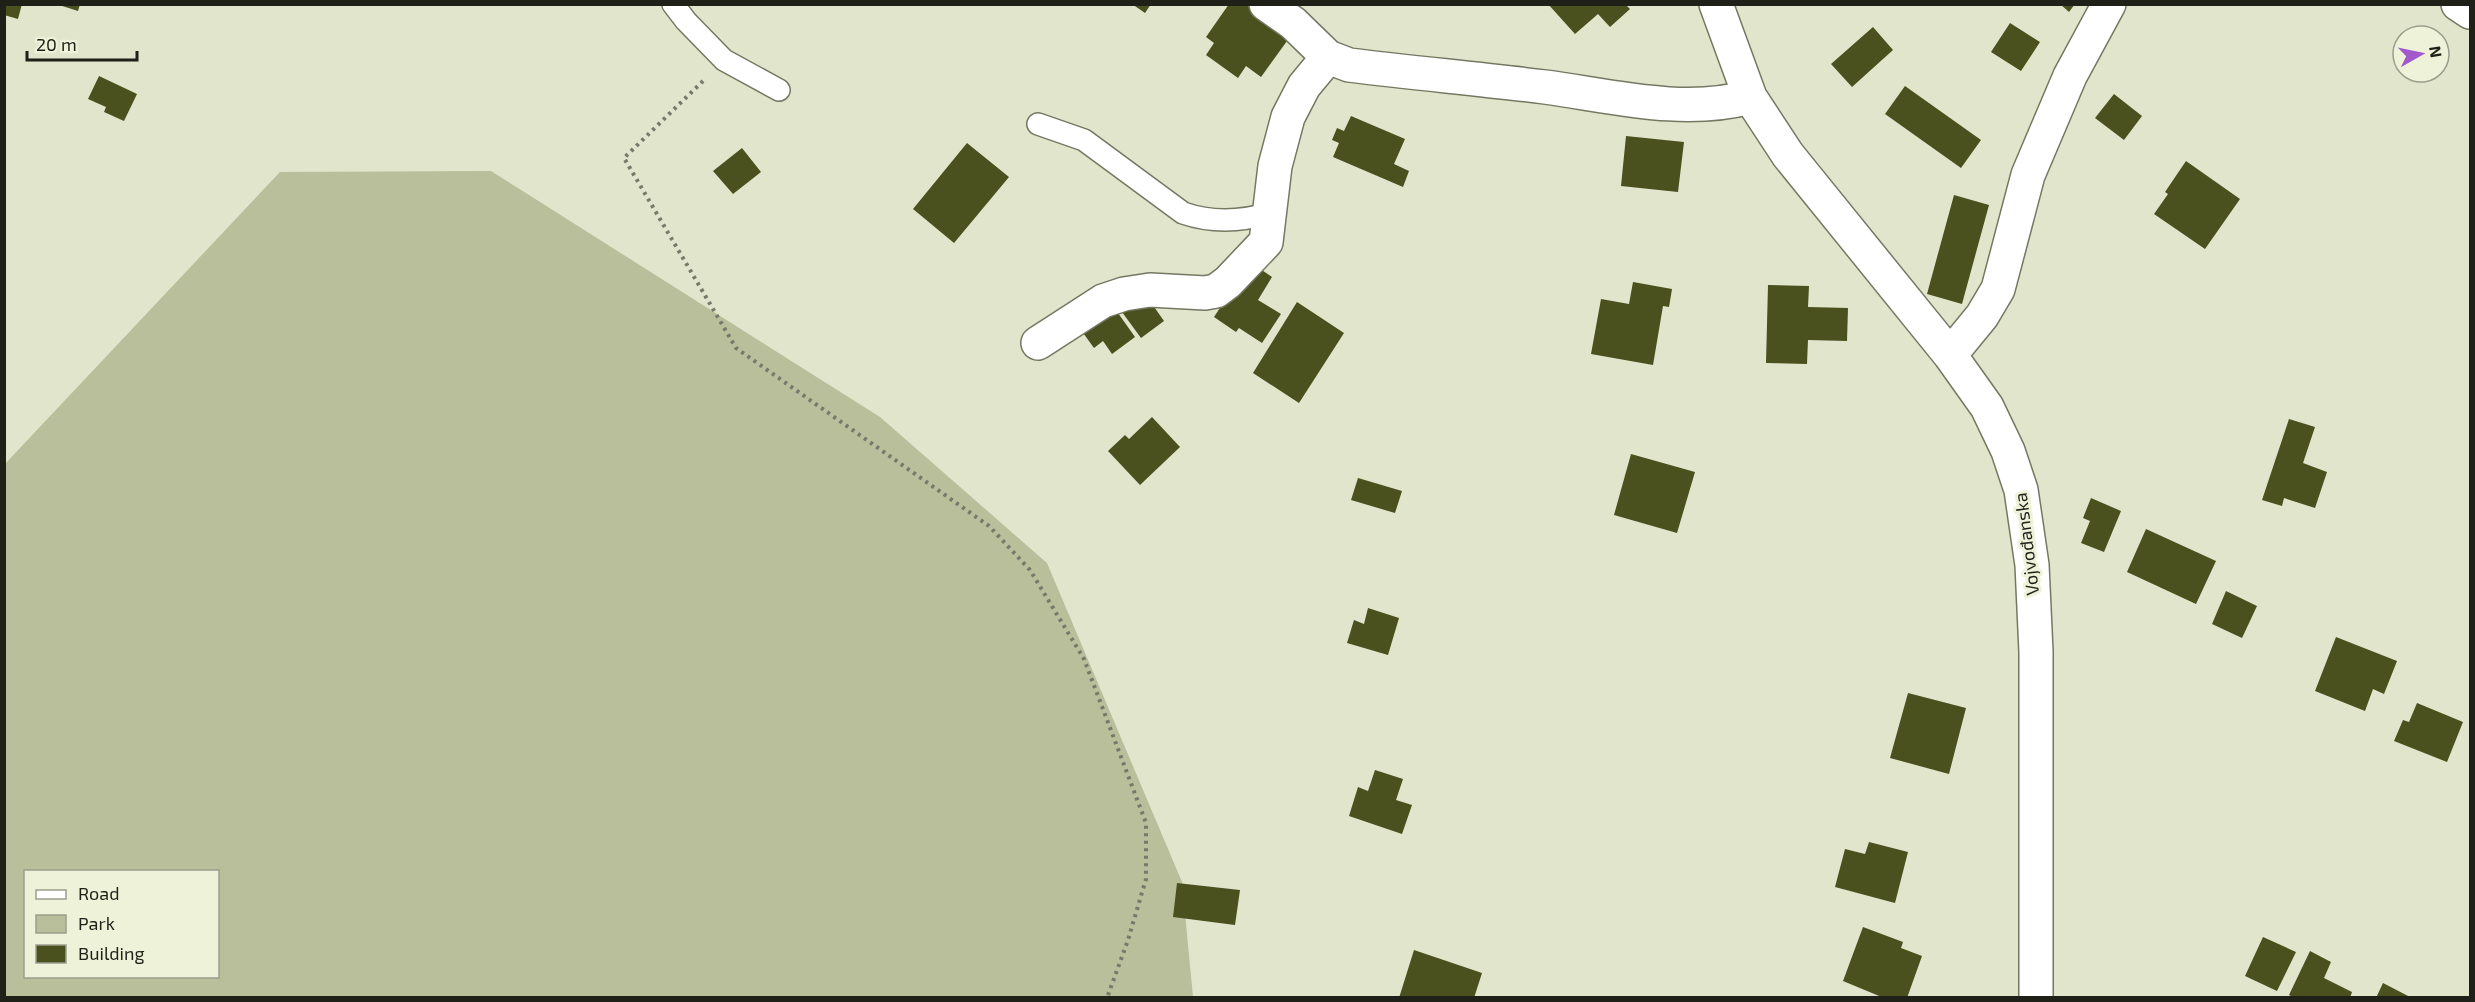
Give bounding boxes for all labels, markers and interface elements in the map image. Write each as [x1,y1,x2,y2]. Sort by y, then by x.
scale bar [27,24,136,62]
north arrow [2391,24,2451,84]
text: 20 m [36,33,77,55]
text: N [2426,44,2447,59]
street label: Vojvođanska [2009,491,2043,597]
legend [24,870,219,978]
text: Road [78,882,119,904]
text: Park [78,912,115,934]
text: Building [78,942,145,964]

